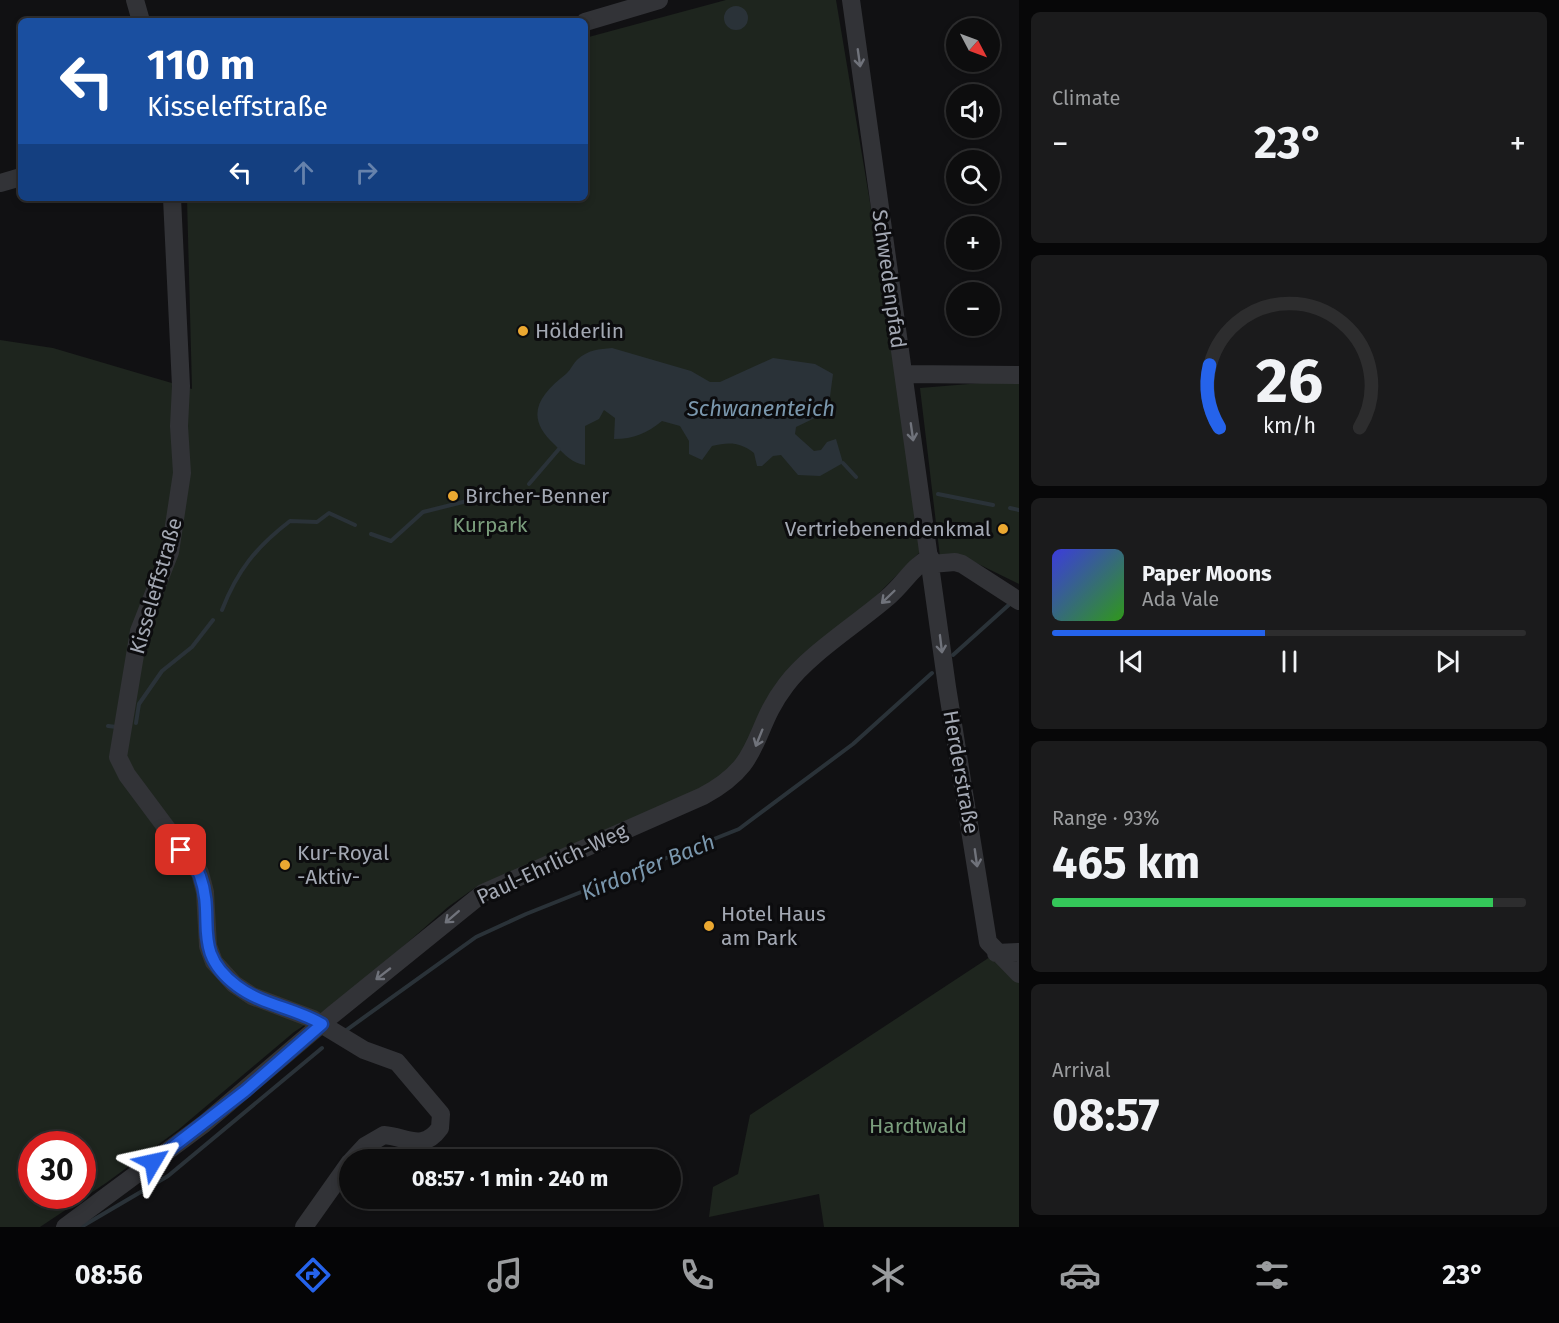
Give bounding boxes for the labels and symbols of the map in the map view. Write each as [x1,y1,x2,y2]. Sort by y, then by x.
north arrow [946,18,1000,72]
one-way arrow [854,48,865,67]
street label: Schwedenpfad [866,208,912,350]
place label: Hölderlin [535,318,624,344]
marker: Hölderlin [516,324,530,338]
water label: Schwanenteich [686,395,835,422]
one-way arrow [907,422,918,441]
place label: Bircher-Benner [465,483,609,509]
marker: Bircher-Benner [446,489,460,503]
park label: Kurpark [452,512,528,538]
street label: Kisseleffstraße [124,515,188,657]
place label: Vertriebenendenkmal [785,516,991,542]
marker: Vertriebenendenkmal [996,522,1010,536]
one-way arrow [881,590,896,604]
one-way arrow [936,634,947,654]
street label: Herderstraße [937,708,985,836]
one-way arrow [753,728,764,747]
street label: Paul-Ehrlich-Weg [473,818,631,910]
pin [155,824,206,875]
water label: Kirdorfer Bach [577,828,719,906]
place label: Kur-Royal -Aktiv- [297,840,389,890]
one-way arrow [970,847,981,867]
marker: Kur-Royal -Aktiv- [278,858,292,872]
place label: Hotel Haus am Park [721,901,826,951]
one-way arrow [445,910,460,924]
marker: Hotel Haus am Park [702,919,716,933]
one-way arrow [376,968,392,981]
park label: Hardtwald [869,1113,967,1139]
position arrow [121,1130,185,1194]
speed limit sign: 30 [18,1131,96,1209]

